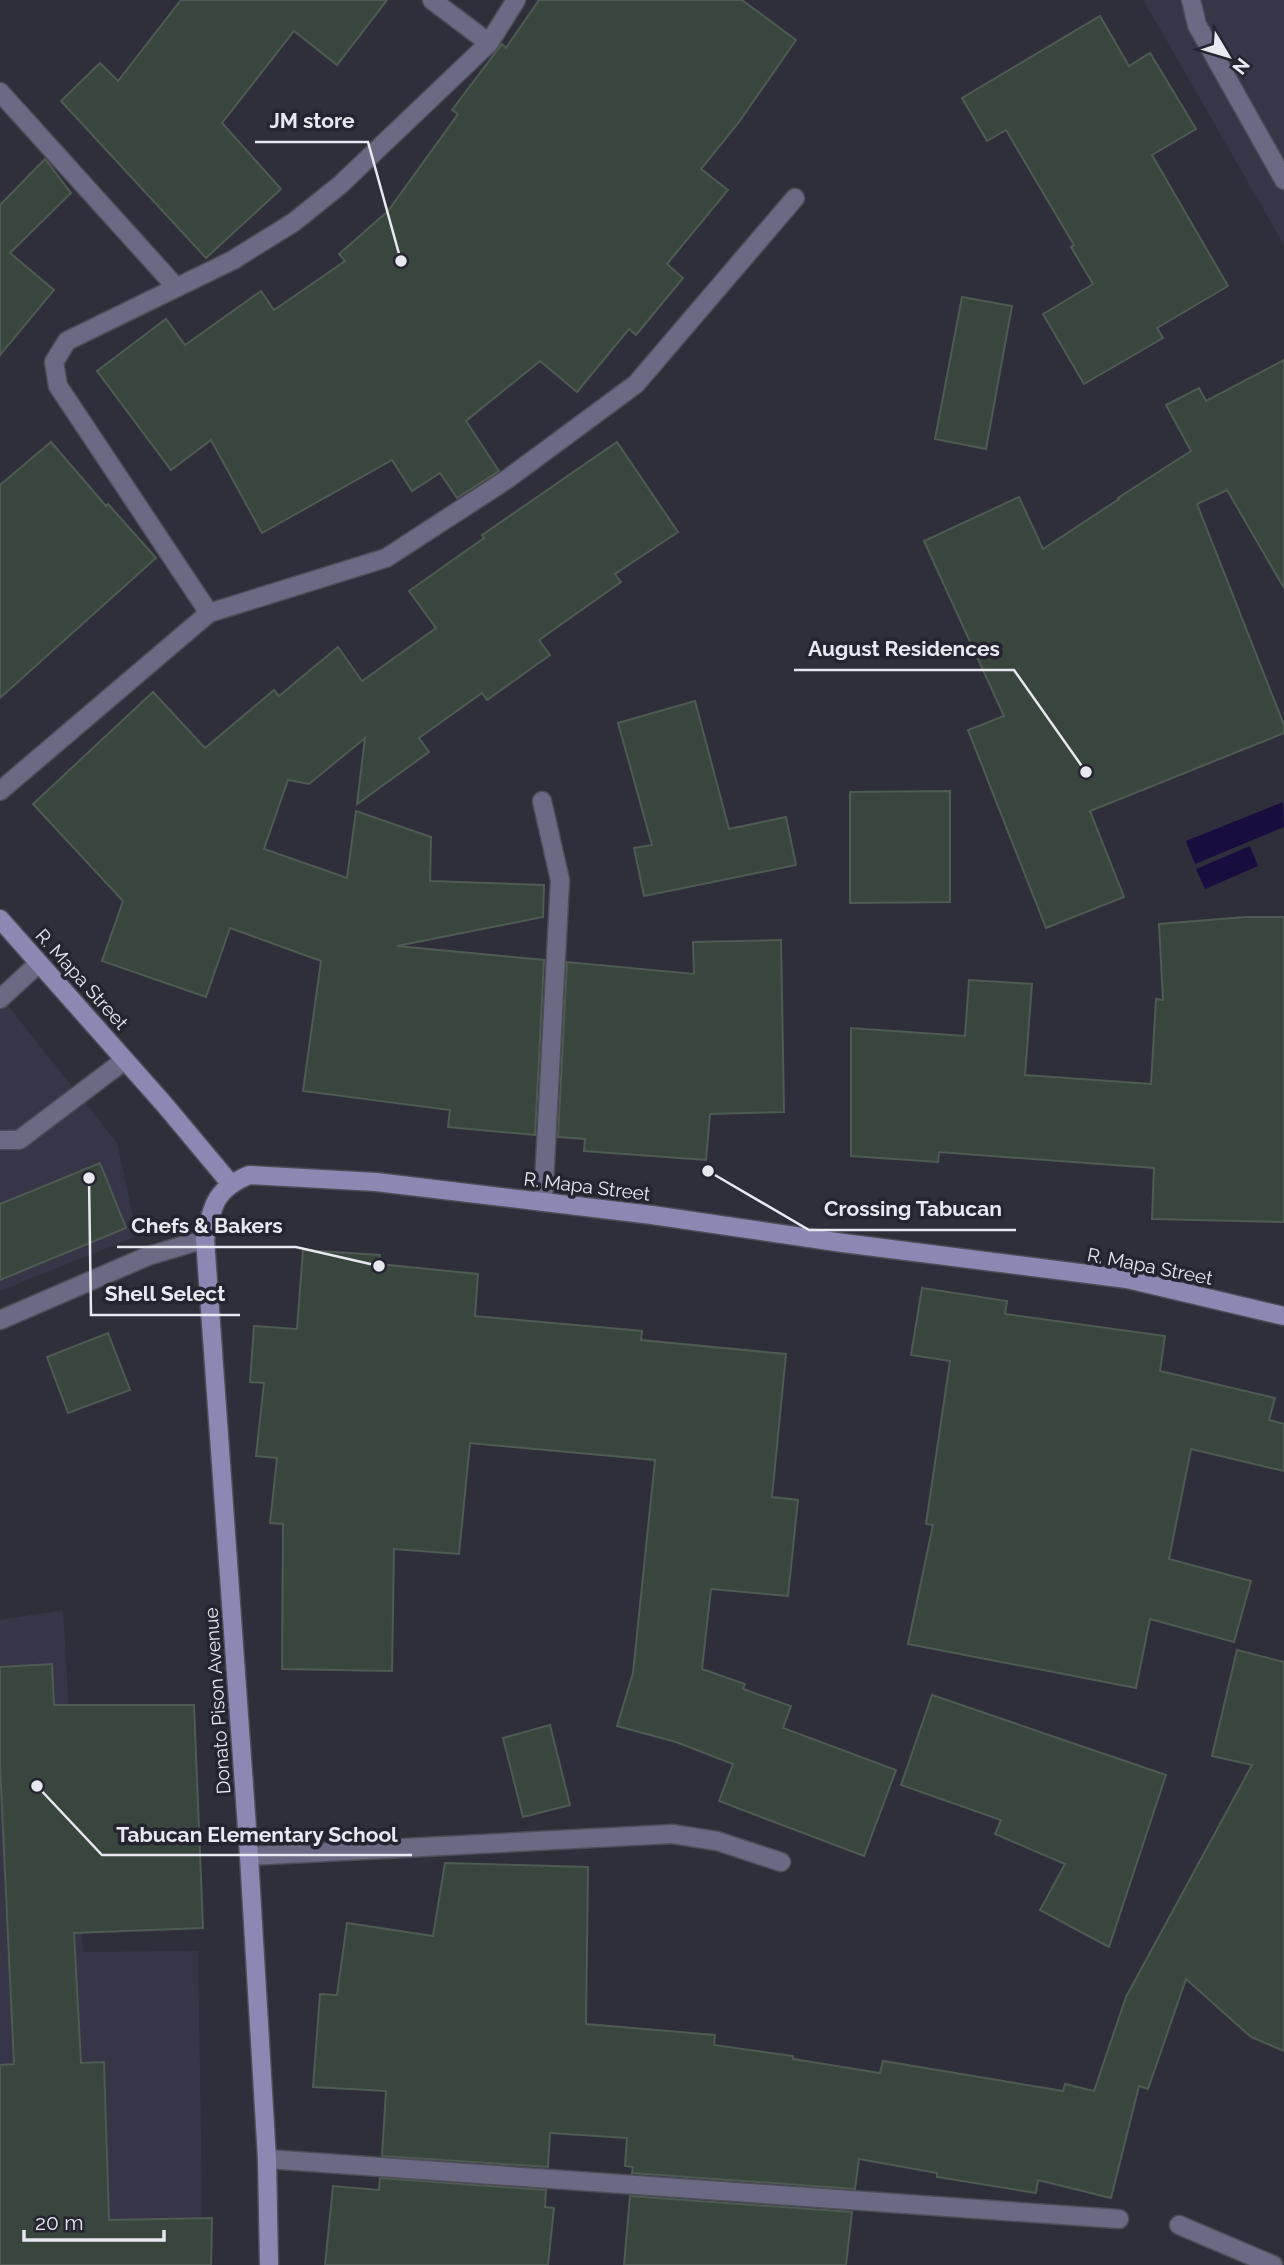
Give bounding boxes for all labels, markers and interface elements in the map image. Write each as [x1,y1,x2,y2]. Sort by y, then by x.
north arrow [1193,21,1263,91]
text: N [1228,54,1255,79]
callout: JM store [255,100,368,142]
text: JM store [269,108,355,133]
callout: August Residences [794,628,1014,670]
text: August Residences [808,636,1000,661]
street label: R. Mapa Street [31,924,133,1034]
street label: R. Mapa Street [522,1167,652,1205]
callout: Crossing Tabucan [809,1188,1016,1230]
text: Crossing Tabucan [824,1196,1002,1221]
callout: Chefs & Bakers [117,1205,296,1247]
text: Chefs & Bakers [131,1213,283,1238]
street label: R. Mapa Street [1085,1243,1215,1289]
callout: Shell Select [91,1273,240,1315]
text: Shell Select [105,1281,225,1306]
street label: Donato Pison Avenue [200,1607,234,1795]
callout: Tabucan Elementary School [102,1813,412,1855]
text: Tabucan Elementary School [116,1822,398,1847]
scale bar [24,2198,164,2242]
text: 20 m [35,2210,83,2235]

